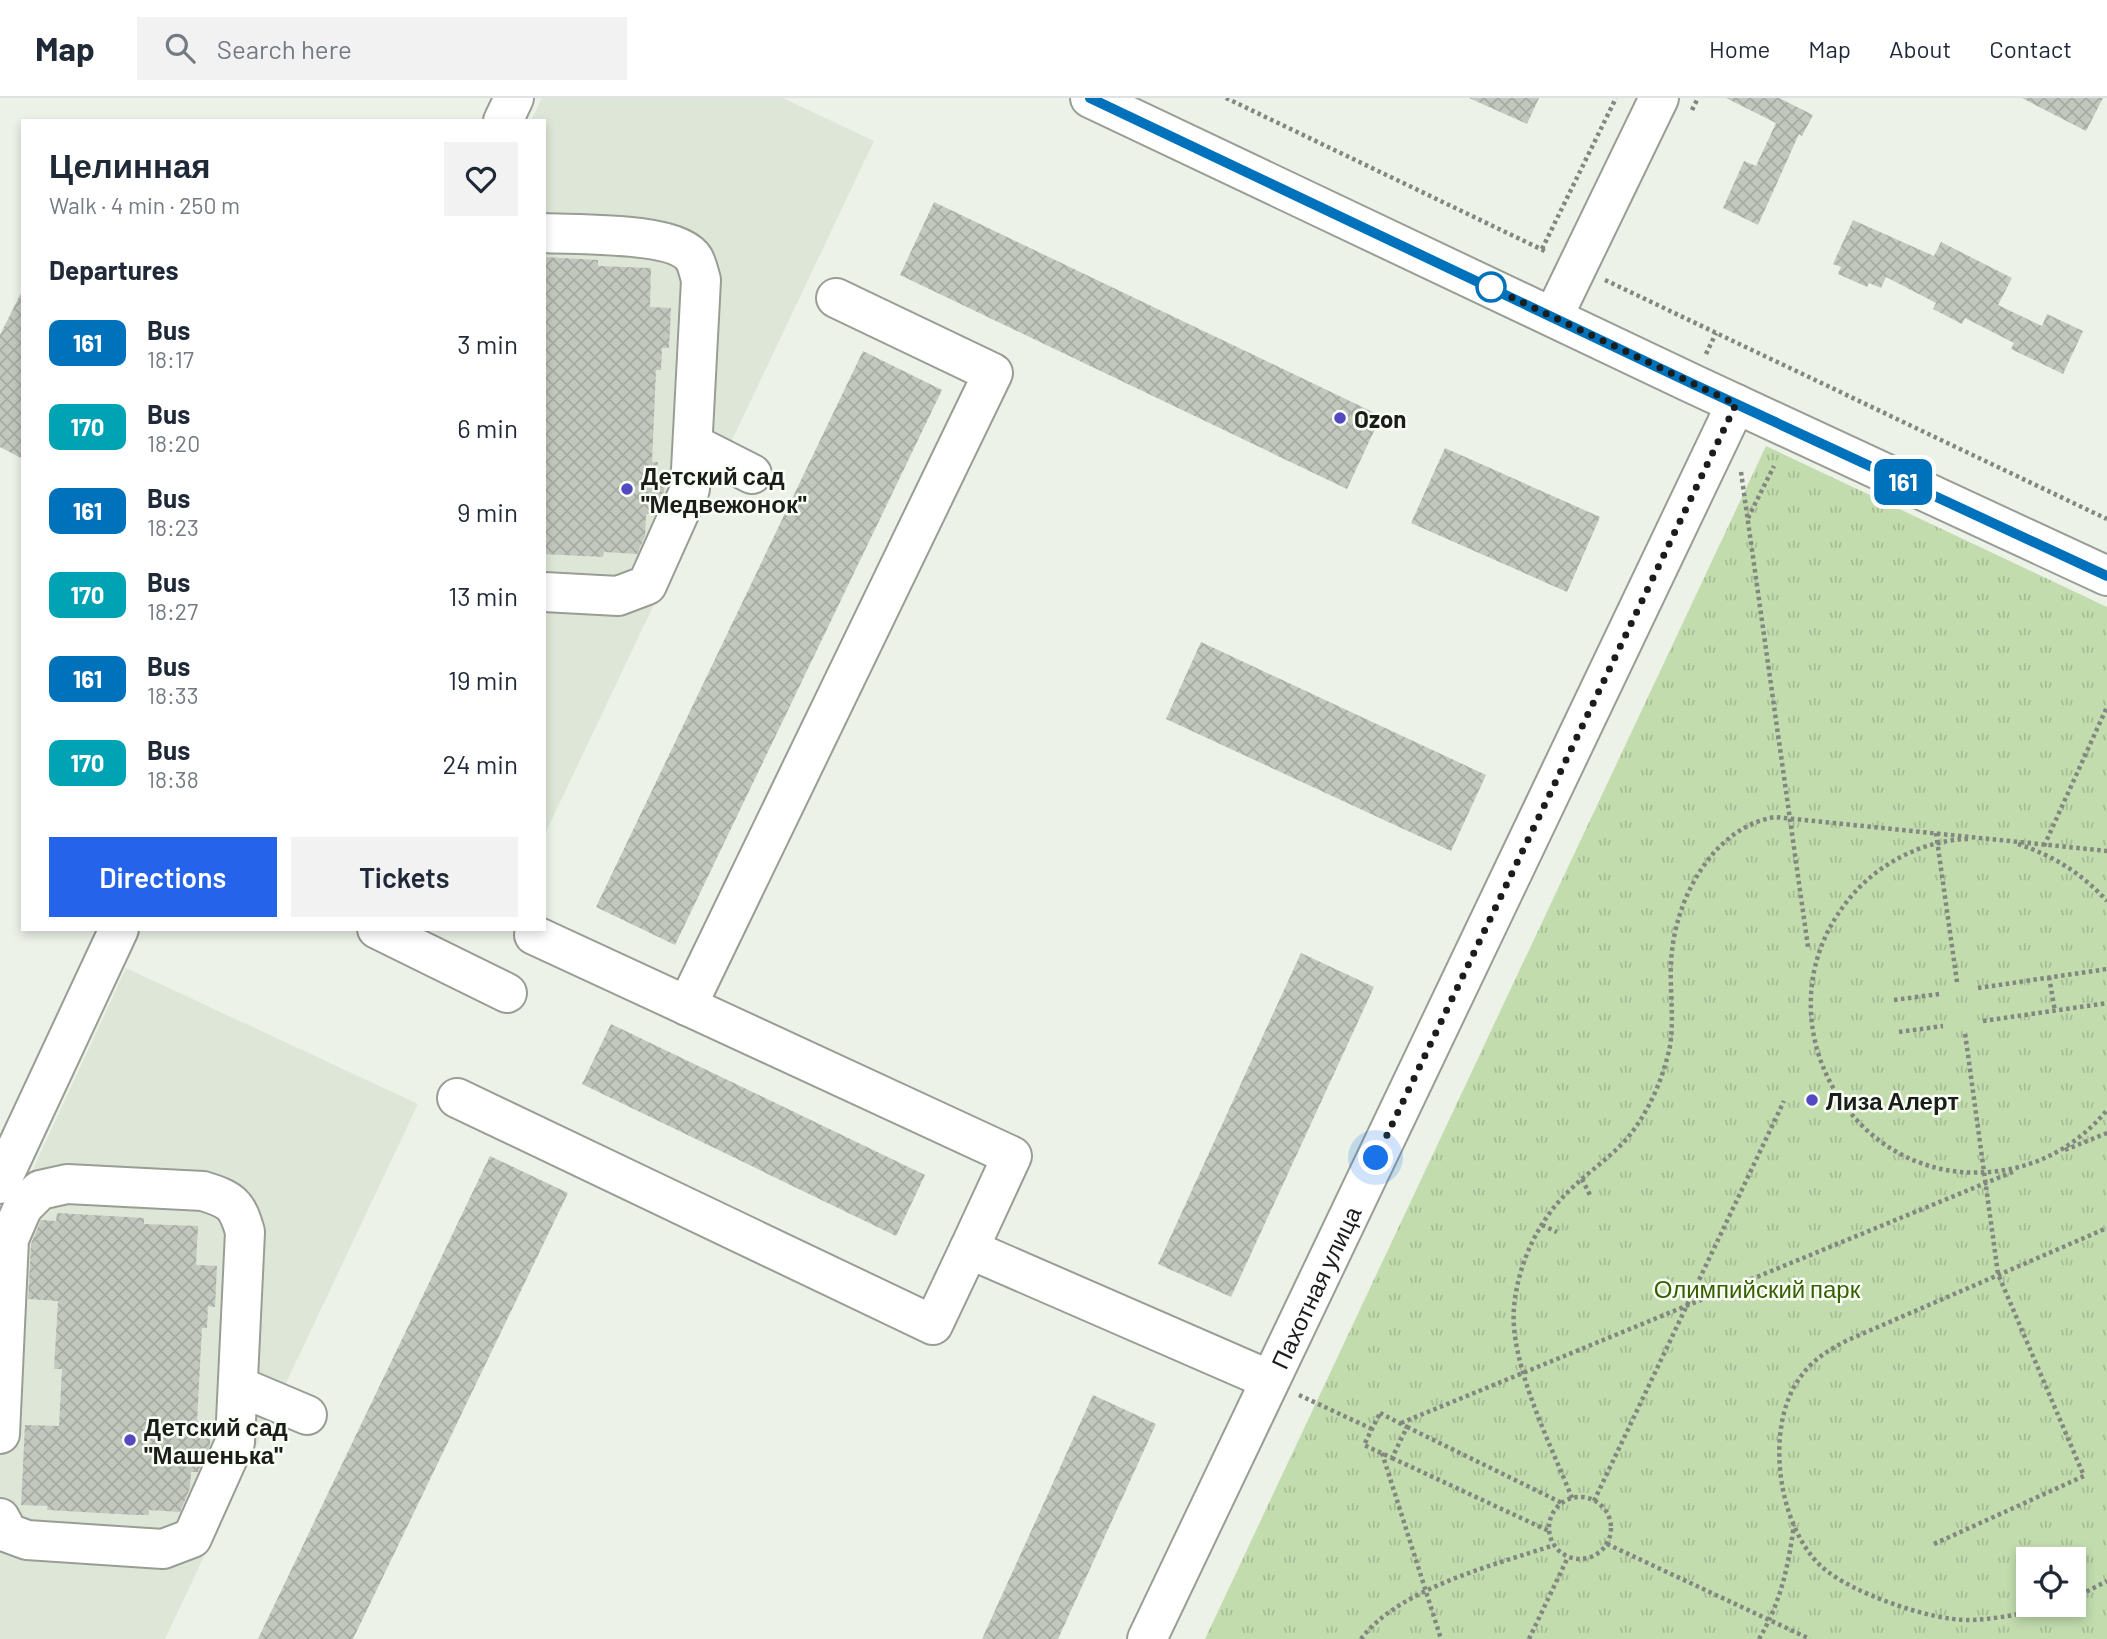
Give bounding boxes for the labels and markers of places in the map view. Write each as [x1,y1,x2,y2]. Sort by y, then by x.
unlabelled marker [1476,272,1506,302]
place label: Ozon [1354,404,1406,433]
marker: Ozon [1332,410,1348,426]
place label: Детский сад "Медвежонок" [641,461,807,518]
marker: Детский сад "Медвежонок" [619,481,635,497]
place label: Лиза Алерт [1826,1086,1959,1115]
marker: Лиза Алерт [1804,1092,1820,1108]
place label: Детский сад "Машенька" [144,1412,288,1469]
marker: Детский сад "Машенька" [122,1432,138,1448]

